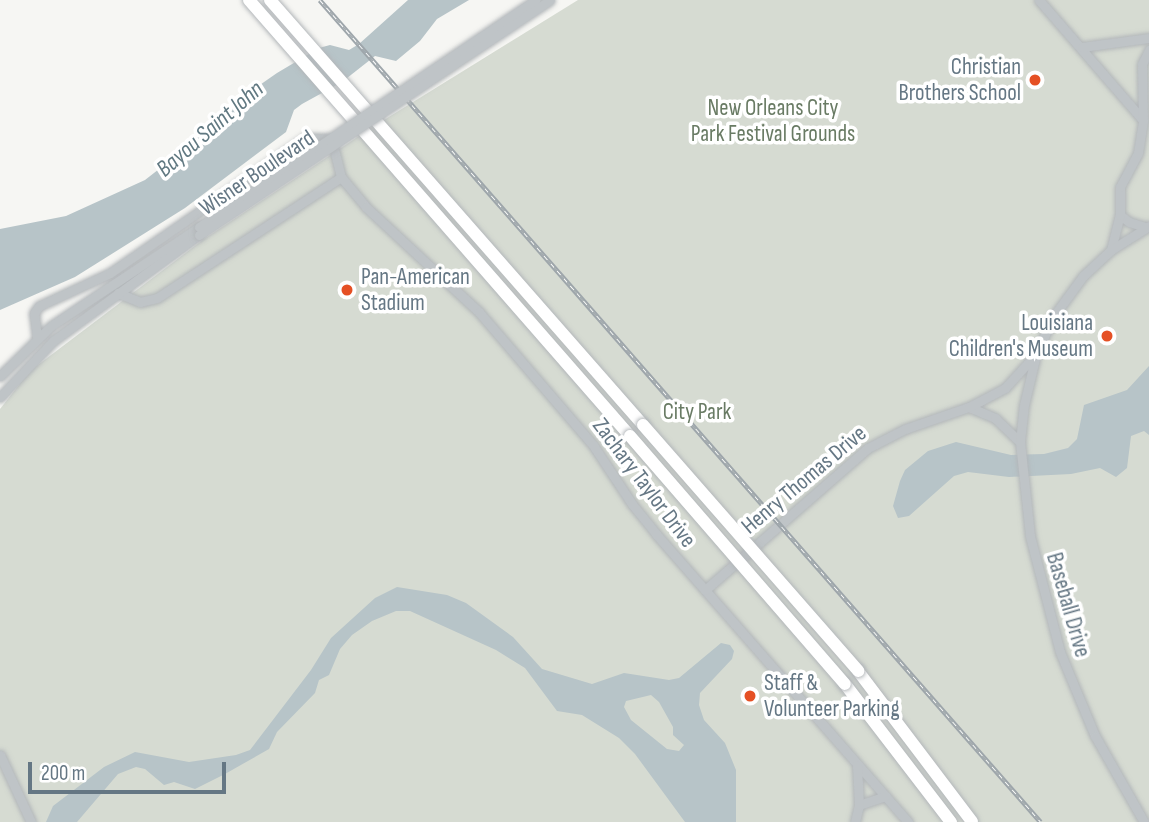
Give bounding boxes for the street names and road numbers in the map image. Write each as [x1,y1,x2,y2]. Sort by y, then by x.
street label: Wisner Boulevard [194,124,320,222]
street label: Zachary Taylor Drive [586,413,702,553]
street label: Henry Thomas Drive [736,420,872,540]
street label: Baseball Drive [1040,550,1096,660]

